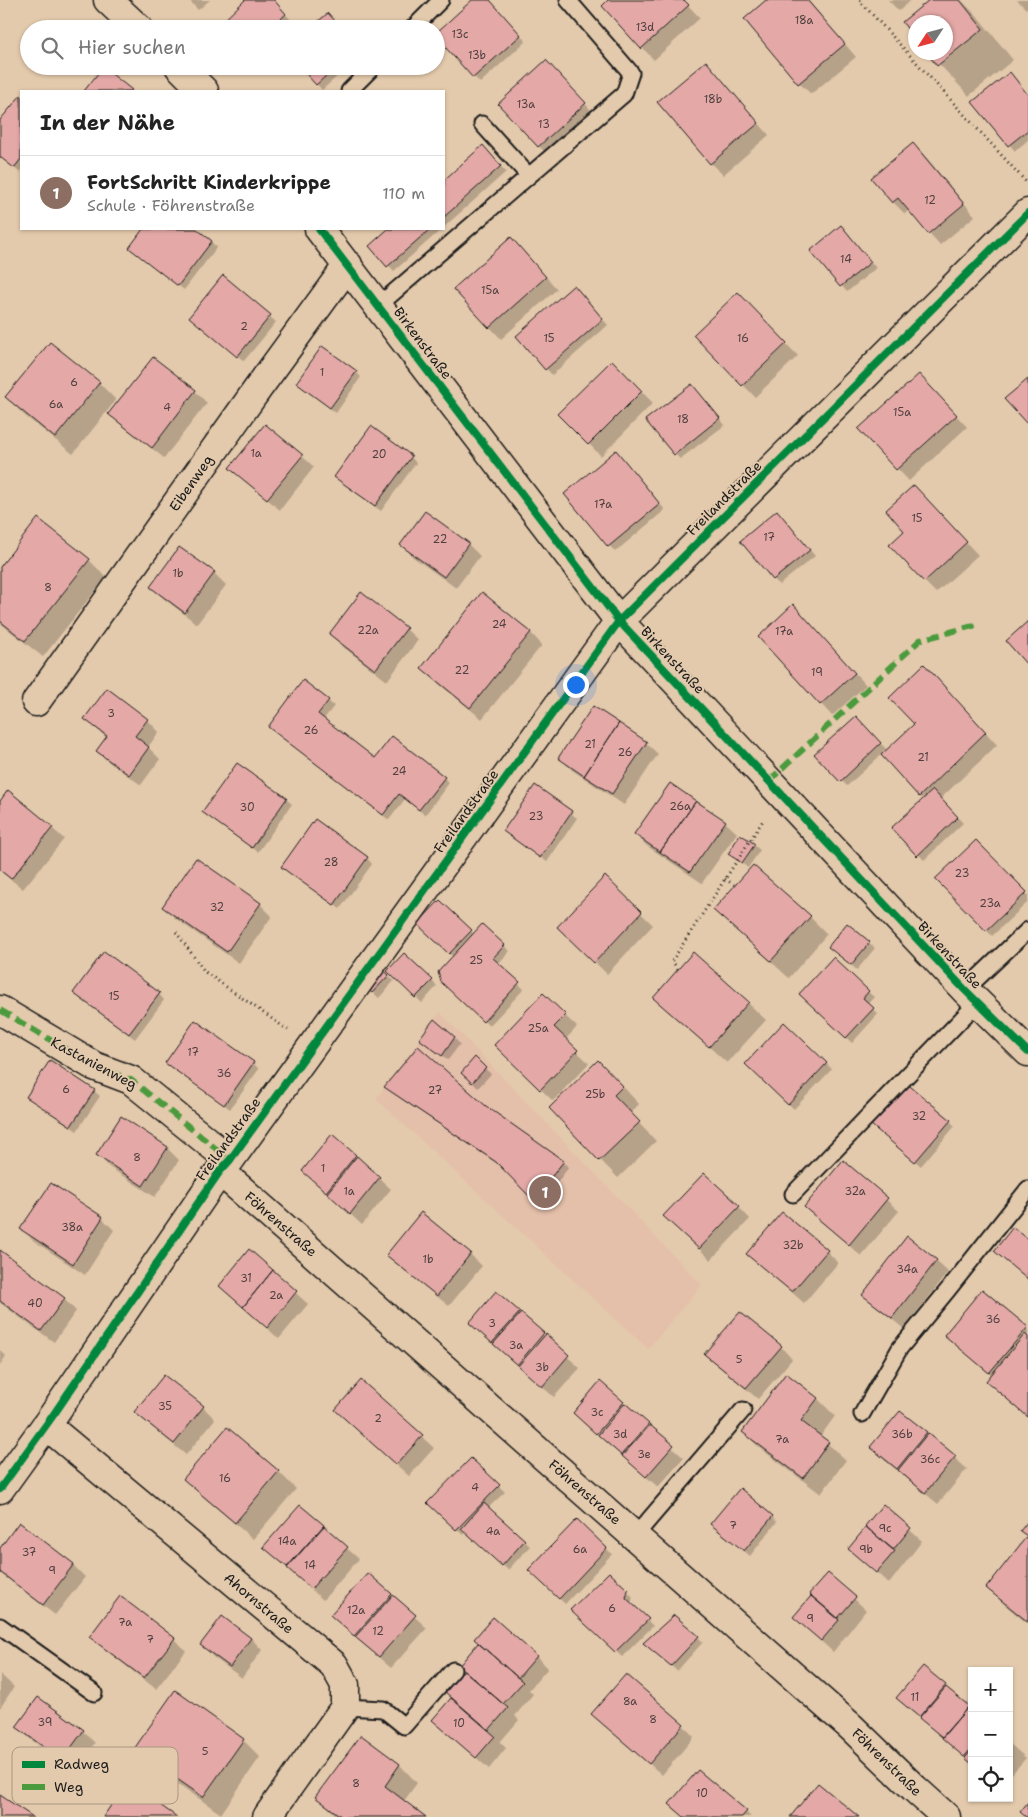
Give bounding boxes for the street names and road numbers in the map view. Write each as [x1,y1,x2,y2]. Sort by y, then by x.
street label: Birkenstraße [390,303,456,383]
street label: Eibenweg [165,451,217,515]
street label: Freilandstraße [683,457,765,539]
street label: Birkenstraße [637,622,709,698]
street label: Freilandstraße [430,766,502,856]
street label: Birkenstraße [914,917,986,993]
street label: Kastanienweg [48,1033,140,1093]
street label: Freilandstraße [192,1094,264,1184]
street label: Föhrenstraße [241,1188,321,1261]
street label: Föhrenstraße [545,1456,625,1529]
street label: Ahornstraße [220,1569,298,1637]
street label: Föhrenstraße [848,1724,926,1800]

